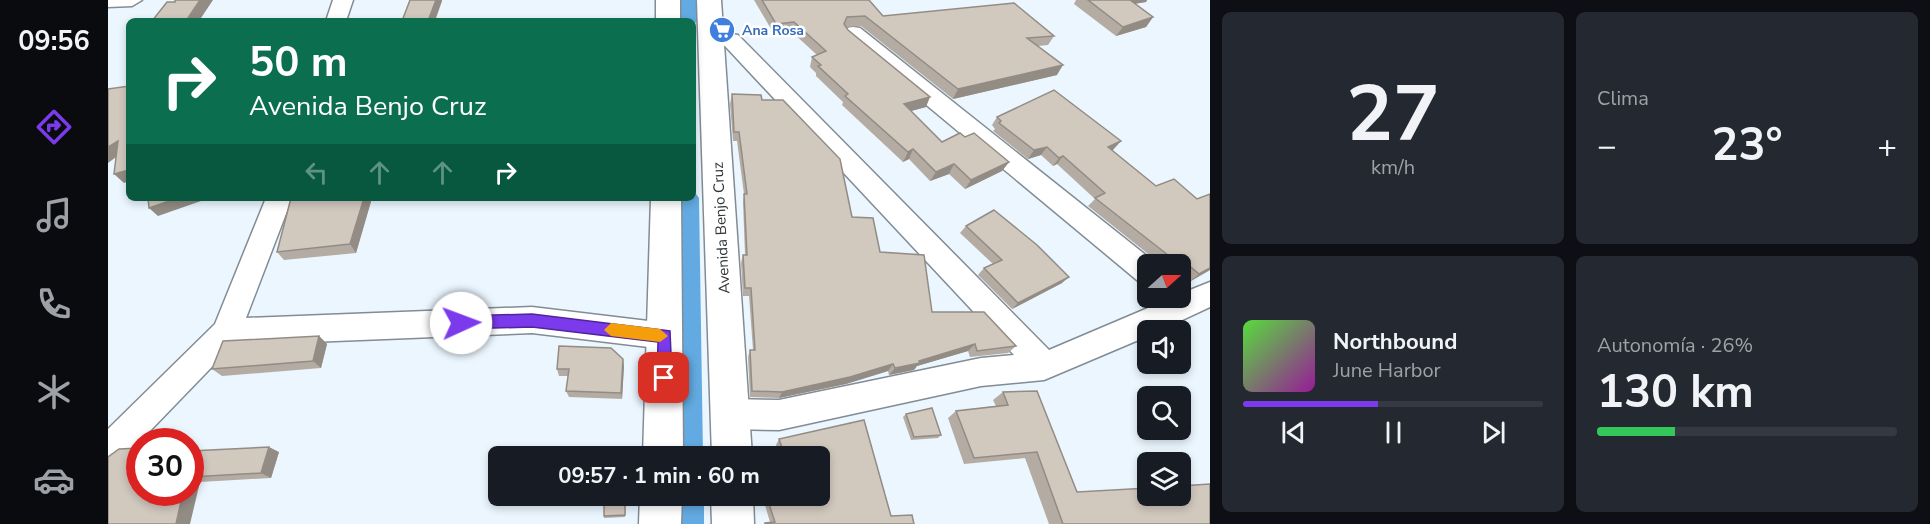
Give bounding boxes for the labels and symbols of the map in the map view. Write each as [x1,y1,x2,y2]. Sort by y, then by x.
supermarket icon: Ana Rosa [707,15,737,45]
place label: Ana Rosa [742,21,804,40]
street label: Avenida Benjo Cruz [708,162,734,294]
north arrow [1137,254,1191,308]
position arrow [429,291,493,355]
pin [638,352,689,403]
speed limit sign: 30 [126,428,204,506]

